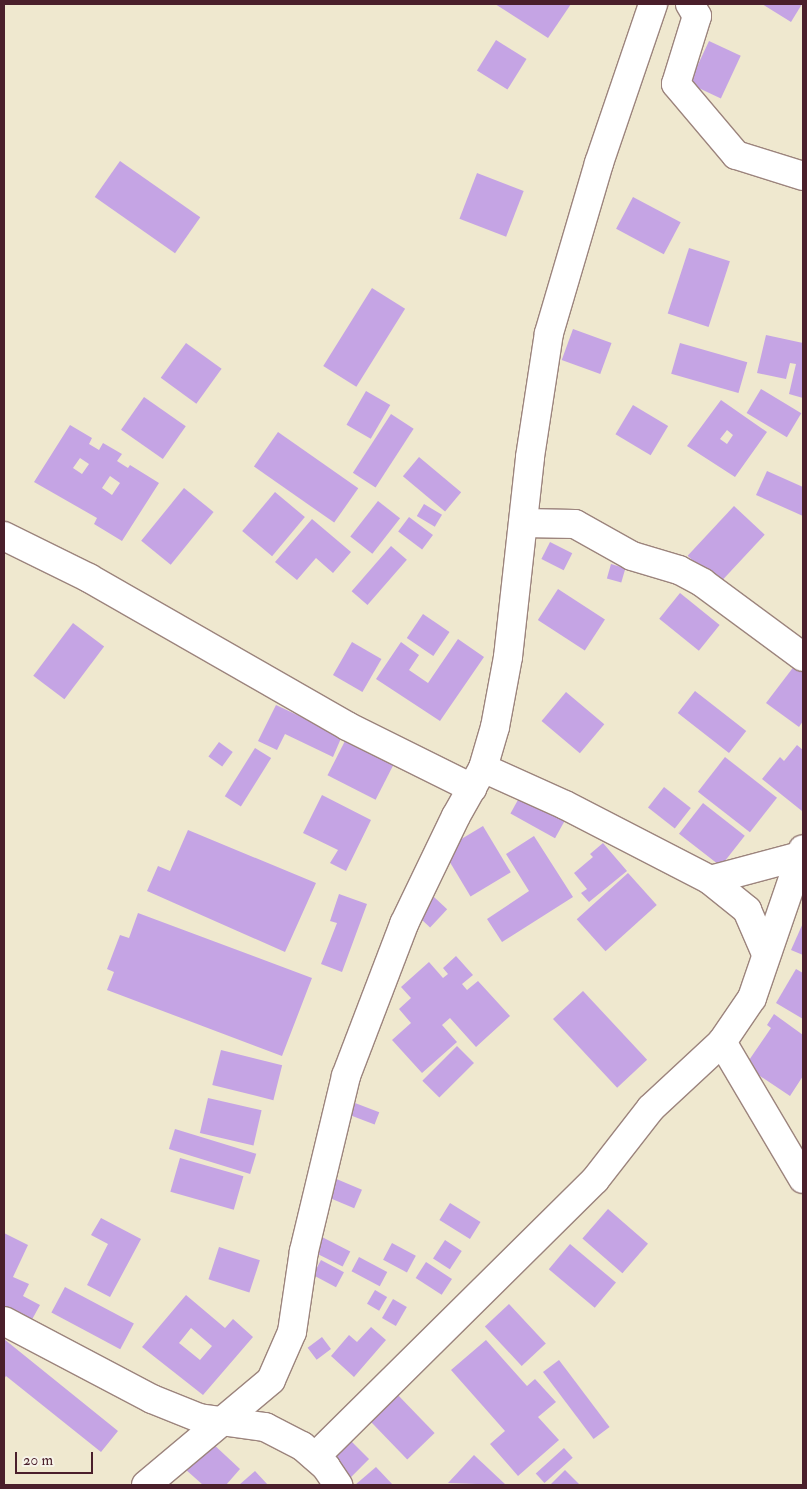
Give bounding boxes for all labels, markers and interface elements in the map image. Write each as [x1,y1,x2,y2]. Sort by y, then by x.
scale bar [18,1442,95,1474]
text: 20 m [23,1451,53,1470]

